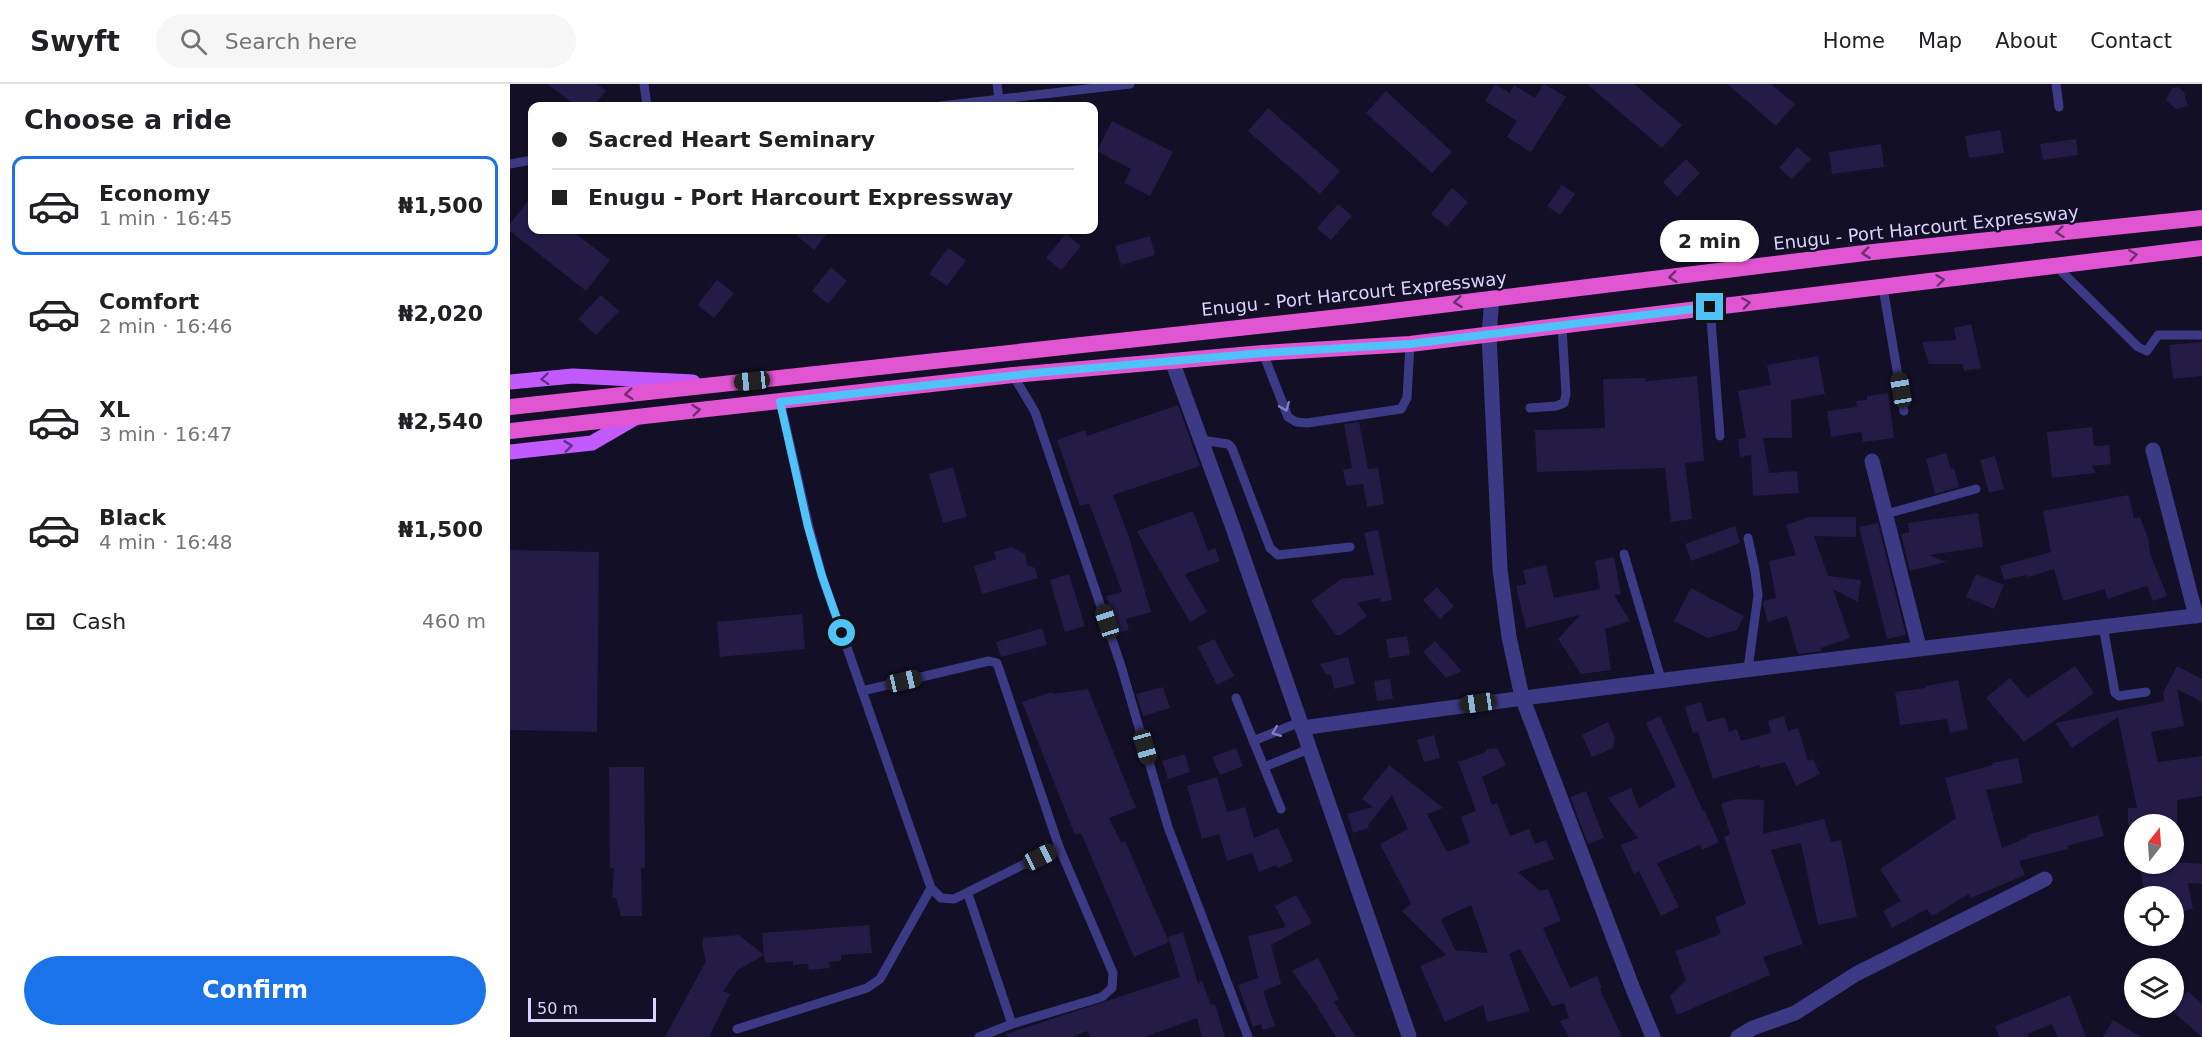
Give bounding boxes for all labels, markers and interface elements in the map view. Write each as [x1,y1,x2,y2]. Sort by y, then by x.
search box [156,14,576,68]
text: Swyft [30,25,120,58]
icon: search [177,25,210,58]
text: Search here [225,29,357,54]
text: Home [1823,29,1885,53]
text: Map [1918,29,1962,53]
text: About [1995,29,2057,53]
text: Contact [2090,29,2172,53]
text: Choose a ride [24,104,232,135]
text: Sacred Heart Seminary [588,127,875,152]
icon: car [27,179,81,233]
text: Economy [99,181,210,206]
text: Enugu - Port Harcourt Expressway [588,185,1013,210]
text: ₦1,500 [398,193,483,218]
street label: Enugu - Port Harcourt Expressway [1772,201,2080,254]
text: 1 min · 16:45 [99,206,233,230]
callout: 2 min [1660,220,1760,262]
one-way arrow [2056,225,2065,238]
text: 2 min [1678,229,1741,253]
one-way arrow [1862,246,1871,258]
one-way arrow [2129,249,2138,262]
street label: Enugu - Port Harcourt Expressway [1200,267,1508,320]
one-way arrow [1668,270,1677,283]
one-way arrow [1936,275,1945,287]
icon: car [27,287,81,341]
text: Comfort [99,289,199,314]
route end [1696,293,1723,320]
one-way arrow [1454,296,1463,308]
one-way arrow [1742,297,1751,309]
text: ₦2,020 [398,301,483,326]
text: 2 min · 16:46 [99,314,233,338]
car [733,370,771,392]
car [1889,371,1913,409]
one-way arrow [540,372,549,385]
one-way arrow [625,387,634,400]
icon: car [27,395,81,449]
text: XL [99,397,130,422]
one-way arrow [1278,401,1290,412]
one-way arrow [692,404,701,417]
text: ₦2,540 [398,409,483,434]
text: 3 min · 16:47 [99,422,233,446]
one-way arrow [564,440,573,453]
icon: car [27,503,81,557]
text: Black [99,505,166,530]
text: ₦1,500 [398,517,483,542]
text: 4 min · 16:48 [99,530,233,554]
car [1093,602,1121,642]
icon: cash [24,605,57,638]
text: Cash [72,609,126,634]
text: 460 m [422,609,486,633]
route start [828,619,855,646]
car [884,668,924,694]
car [1459,692,1497,714]
one-way arrow [1272,724,1282,737]
car [1131,727,1159,767]
north arrow [2124,814,2184,874]
map controls [2124,814,2184,1018]
car [1020,841,1060,873]
button: locate [2124,886,2184,946]
button: Confirm [24,956,486,1025]
button: layers [2124,958,2184,1018]
scale bar [528,995,656,1022]
text: 50 m [537,999,578,1018]

